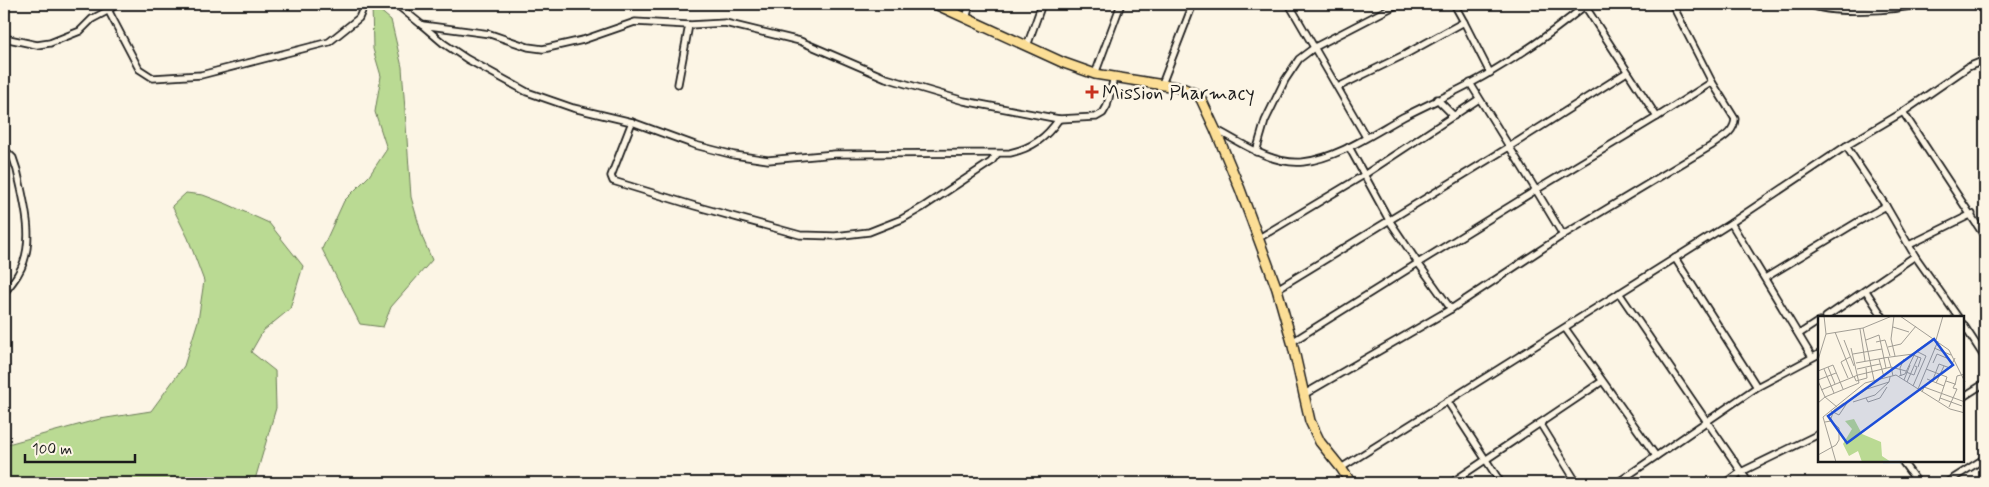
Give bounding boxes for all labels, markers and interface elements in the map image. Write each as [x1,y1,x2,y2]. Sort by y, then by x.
place label: Mission Pharmacy [1102,80,1255,107]
marker: Mission Pharmacy [1086,86,1098,98]
inset map [1818,316,1964,462]
scale bar [25,432,135,464]
text: 100 m [32,440,72,460]

